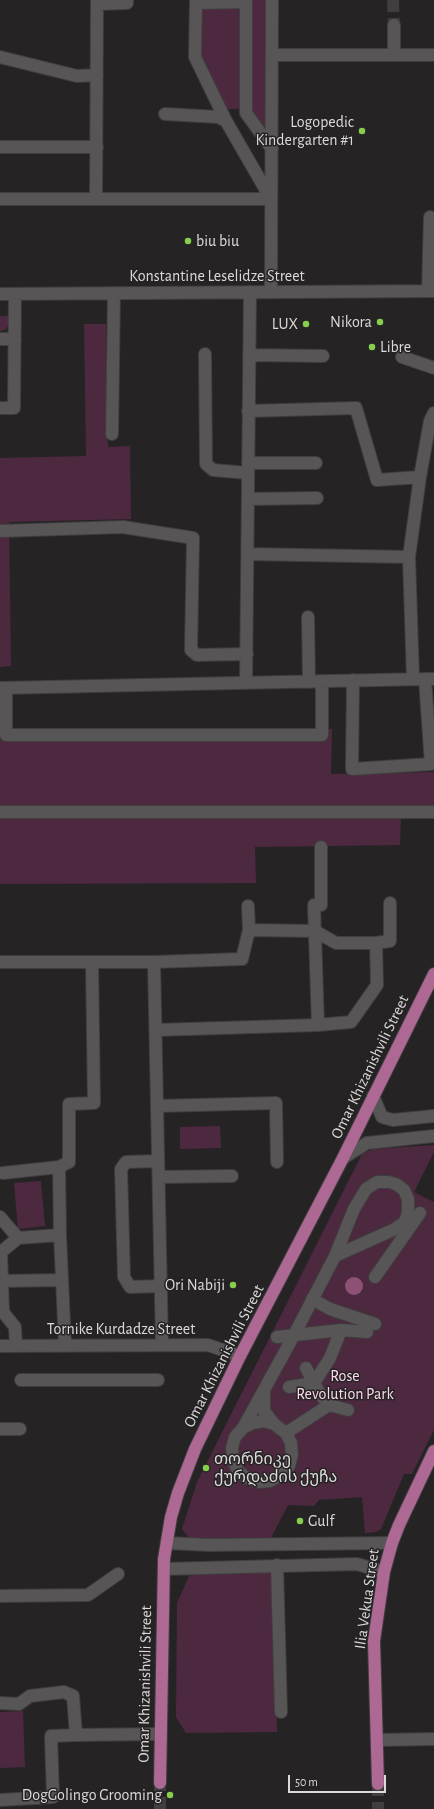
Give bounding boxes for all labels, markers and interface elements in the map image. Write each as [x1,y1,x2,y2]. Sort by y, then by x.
place label: Logopedic Kindergarten #1 [255,112,354,150]
marker: Logopedic Kindergarten #1 [357,126,367,136]
place label: biu biu [196,231,239,251]
marker: biu biu [183,236,193,246]
street label: Konstantine Leselidze Street [129,266,305,286]
place label: Nikora [330,312,372,332]
place label: LUX [272,314,298,334]
marker: Nikora [375,317,385,327]
marker: LUX [301,319,311,329]
place label: Libre [380,337,411,357]
marker: Libre [367,342,377,352]
street label: Omar Khizanishvili Street [327,992,413,1142]
place label: Ori Nabiji [165,1275,225,1295]
marker: Ori Nabiji [228,1280,238,1290]
street label: Omar Khizanishvili Street [180,1281,268,1431]
street label: Tornike Kurdadze Street [47,1319,195,1339]
park label: Rose Revolution Park [296,1366,394,1404]
place label: თორნიკე ქურდაძის ქუჩა [214,1449,337,1487]
marker: თორნიკე ქურდაძის ქუჩა [201,1463,211,1473]
place label: Gulf [308,1511,334,1531]
marker: Gulf [295,1516,305,1526]
street label: Ilia Vekua Street [350,1548,384,1650]
street label: Omar Khizanishvili Street [134,1605,156,1763]
scale bar [290,1767,388,1793]
text: 50 m [295,1776,318,1788]
place label: DogGolingo Grooming [22,1785,162,1805]
marker: DogGolingo Grooming [165,1790,175,1800]

